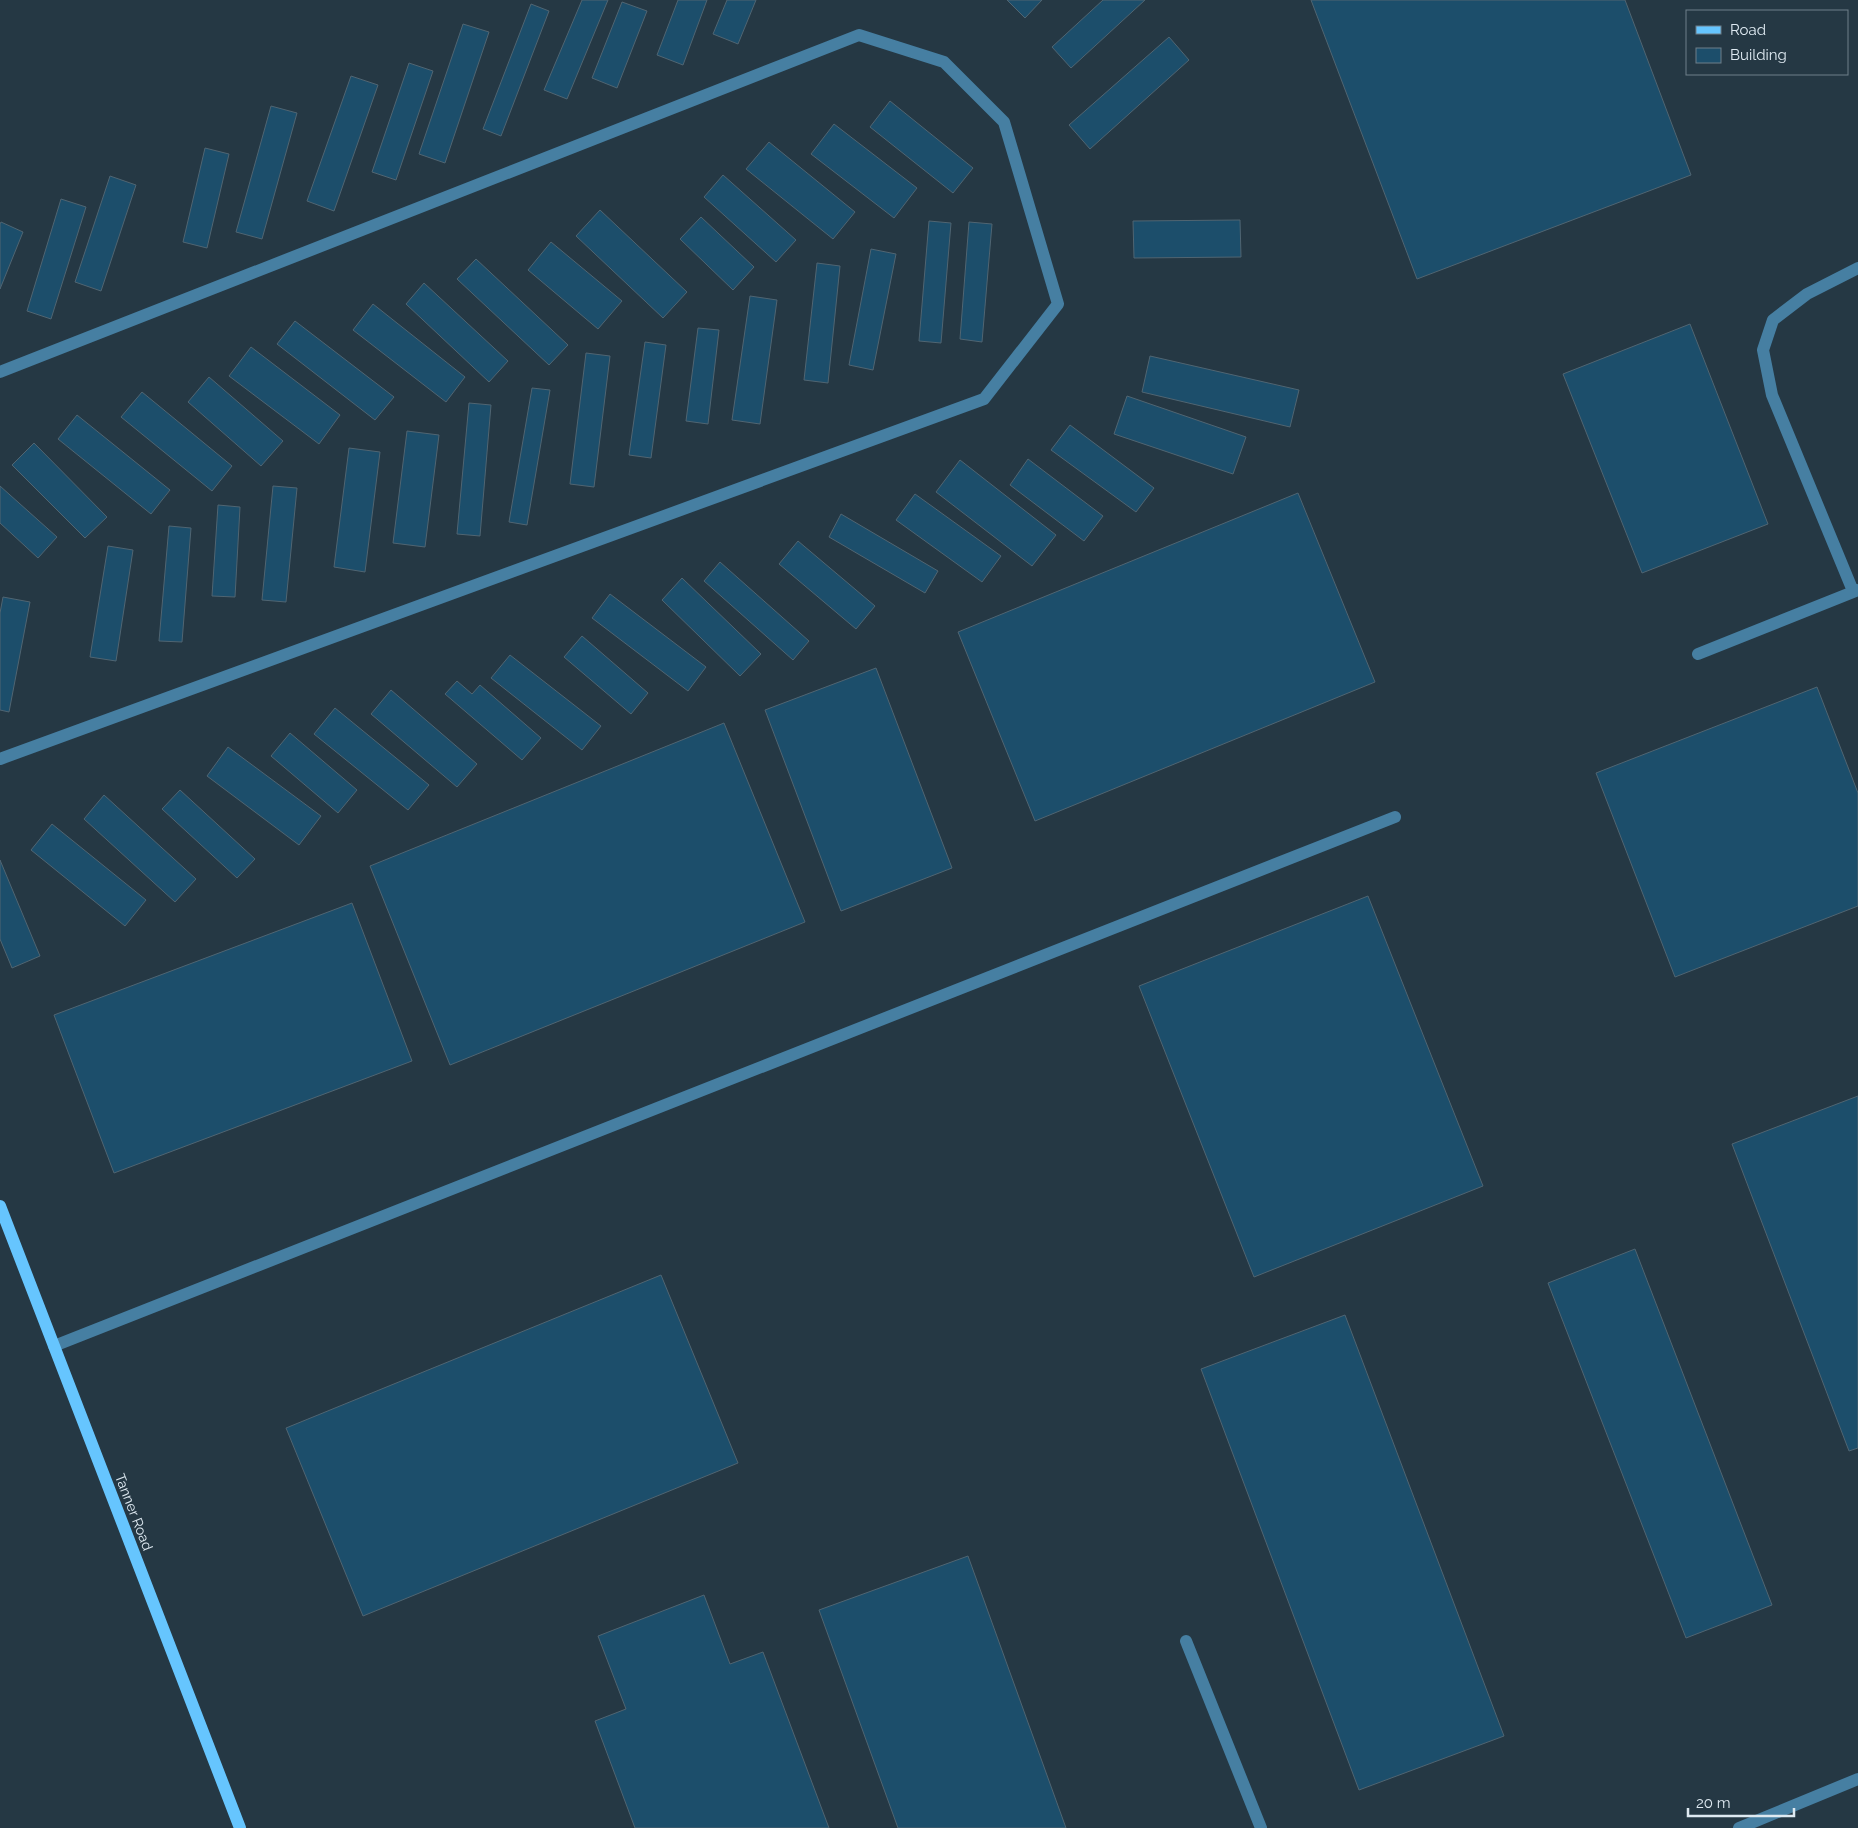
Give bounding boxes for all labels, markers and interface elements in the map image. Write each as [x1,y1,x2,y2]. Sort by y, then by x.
legend [1686,10,1848,75]
text: Road [1730,21,1766,39]
text: Building [1730,46,1787,64]
street label: Tanner Road [112,1471,156,1553]
scale bar [1688,1786,1794,1818]
text: 20 m [1696,1794,1731,1812]

